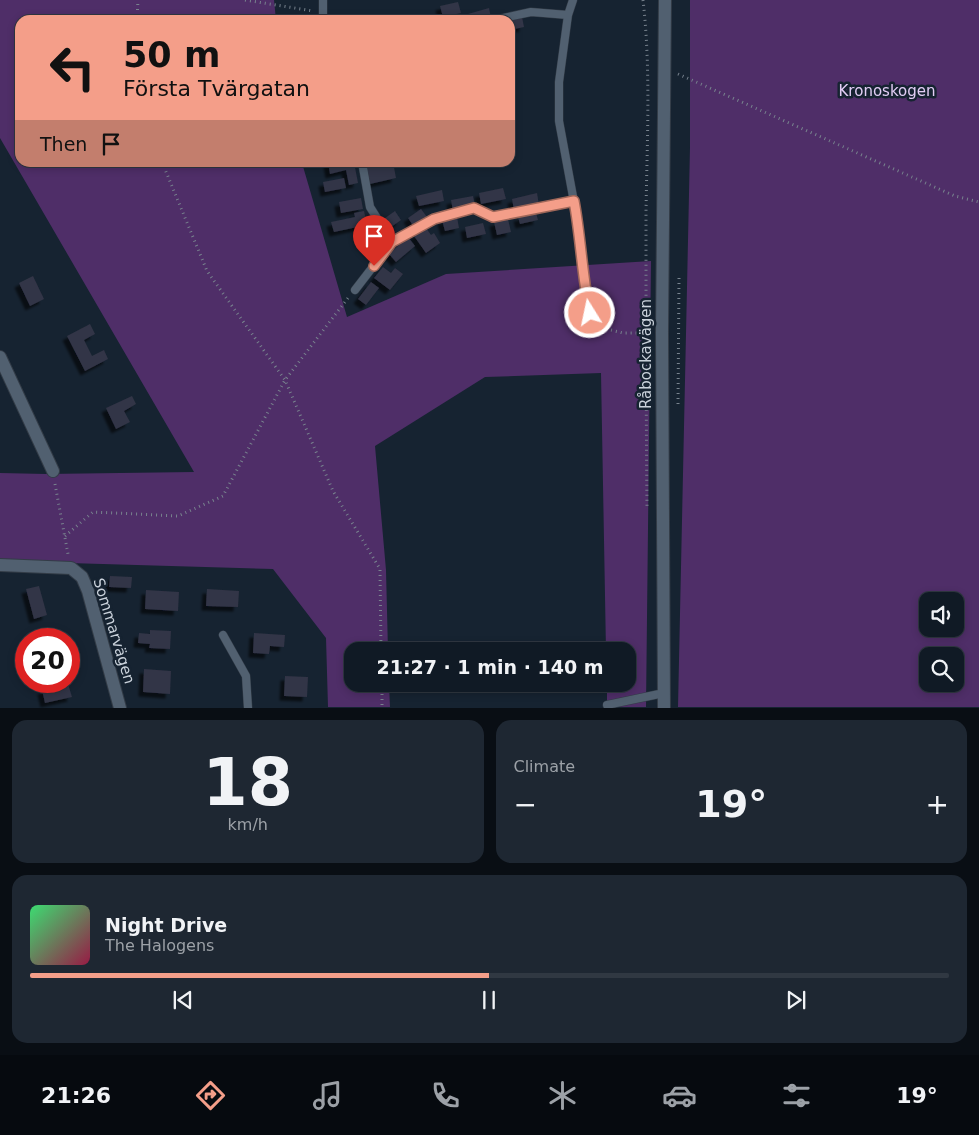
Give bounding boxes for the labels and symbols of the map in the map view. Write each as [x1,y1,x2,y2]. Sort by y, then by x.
park label: Kronoskogen [839,82,935,100]
pin [353,215,395,266]
position arrow [563,286,615,338]
street label: Råbockavägen [637,299,655,409]
street label: Sommarvägen [89,576,139,686]
speed limit sign: 20 [15,628,80,693]

